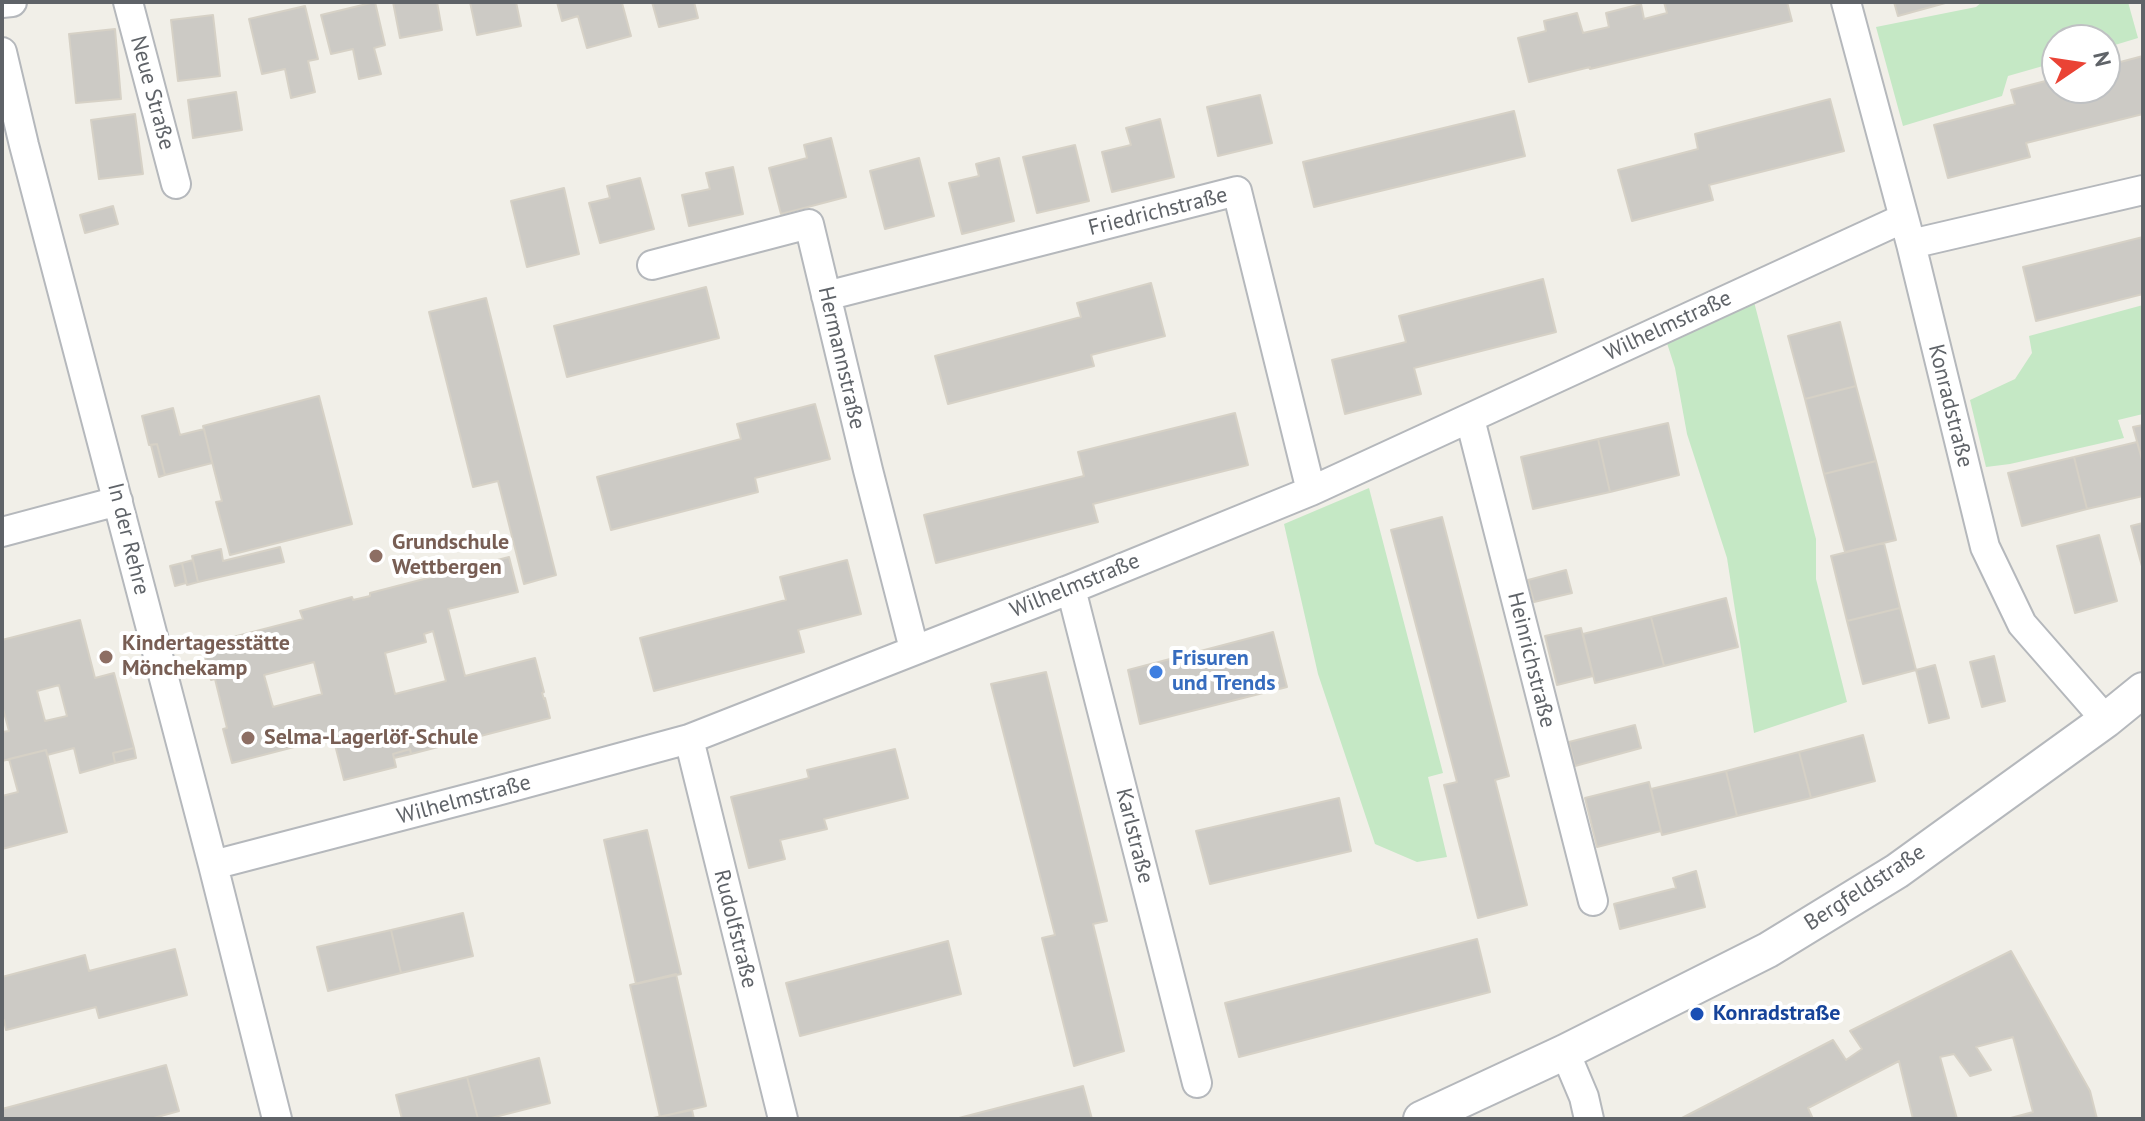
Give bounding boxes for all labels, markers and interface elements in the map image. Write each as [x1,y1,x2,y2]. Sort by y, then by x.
north arrow [2041,24,2121,104]
street label: Neue Straße [124,33,180,153]
text: N [2087,49,2118,69]
street label: Friedrichstraße [1086,182,1230,242]
street label: Hermannstraße [812,284,870,432]
street label: Wilhelmstraße [1600,285,1736,367]
street label: Konradstraße [1922,342,1978,470]
street label: In der Rehre [101,480,155,598]
place label: Grundschule Wettbergen [392,530,509,582]
marker: Grundschule Wettbergen [367,547,385,565]
street label: Wilhelmstraße [1006,548,1144,624]
street label: Heinrichstraße [1501,590,1561,730]
place label: Kindertagesstätte Mönchekamp [122,631,290,682]
place label: Frisuren und Trends [1172,646,1275,698]
marker: Kindertagesstätte Mönchekamp [97,648,115,666]
marker: Frisuren und Trends [1147,663,1165,681]
place label: Selma-Lagerlöf-Schule [264,725,478,751]
marker: Selma-Lagerlöf-Schule [239,729,257,747]
street label: Wilhelmstraße [394,769,534,831]
street label: Karlstraße [1109,786,1159,886]
street label: Bergfeldstraße [1800,839,1930,937]
street label: Rudolfstraße [708,867,762,991]
place label: Konradstraße [1713,1001,1841,1027]
marker: Konradstraße [1688,1005,1706,1023]

